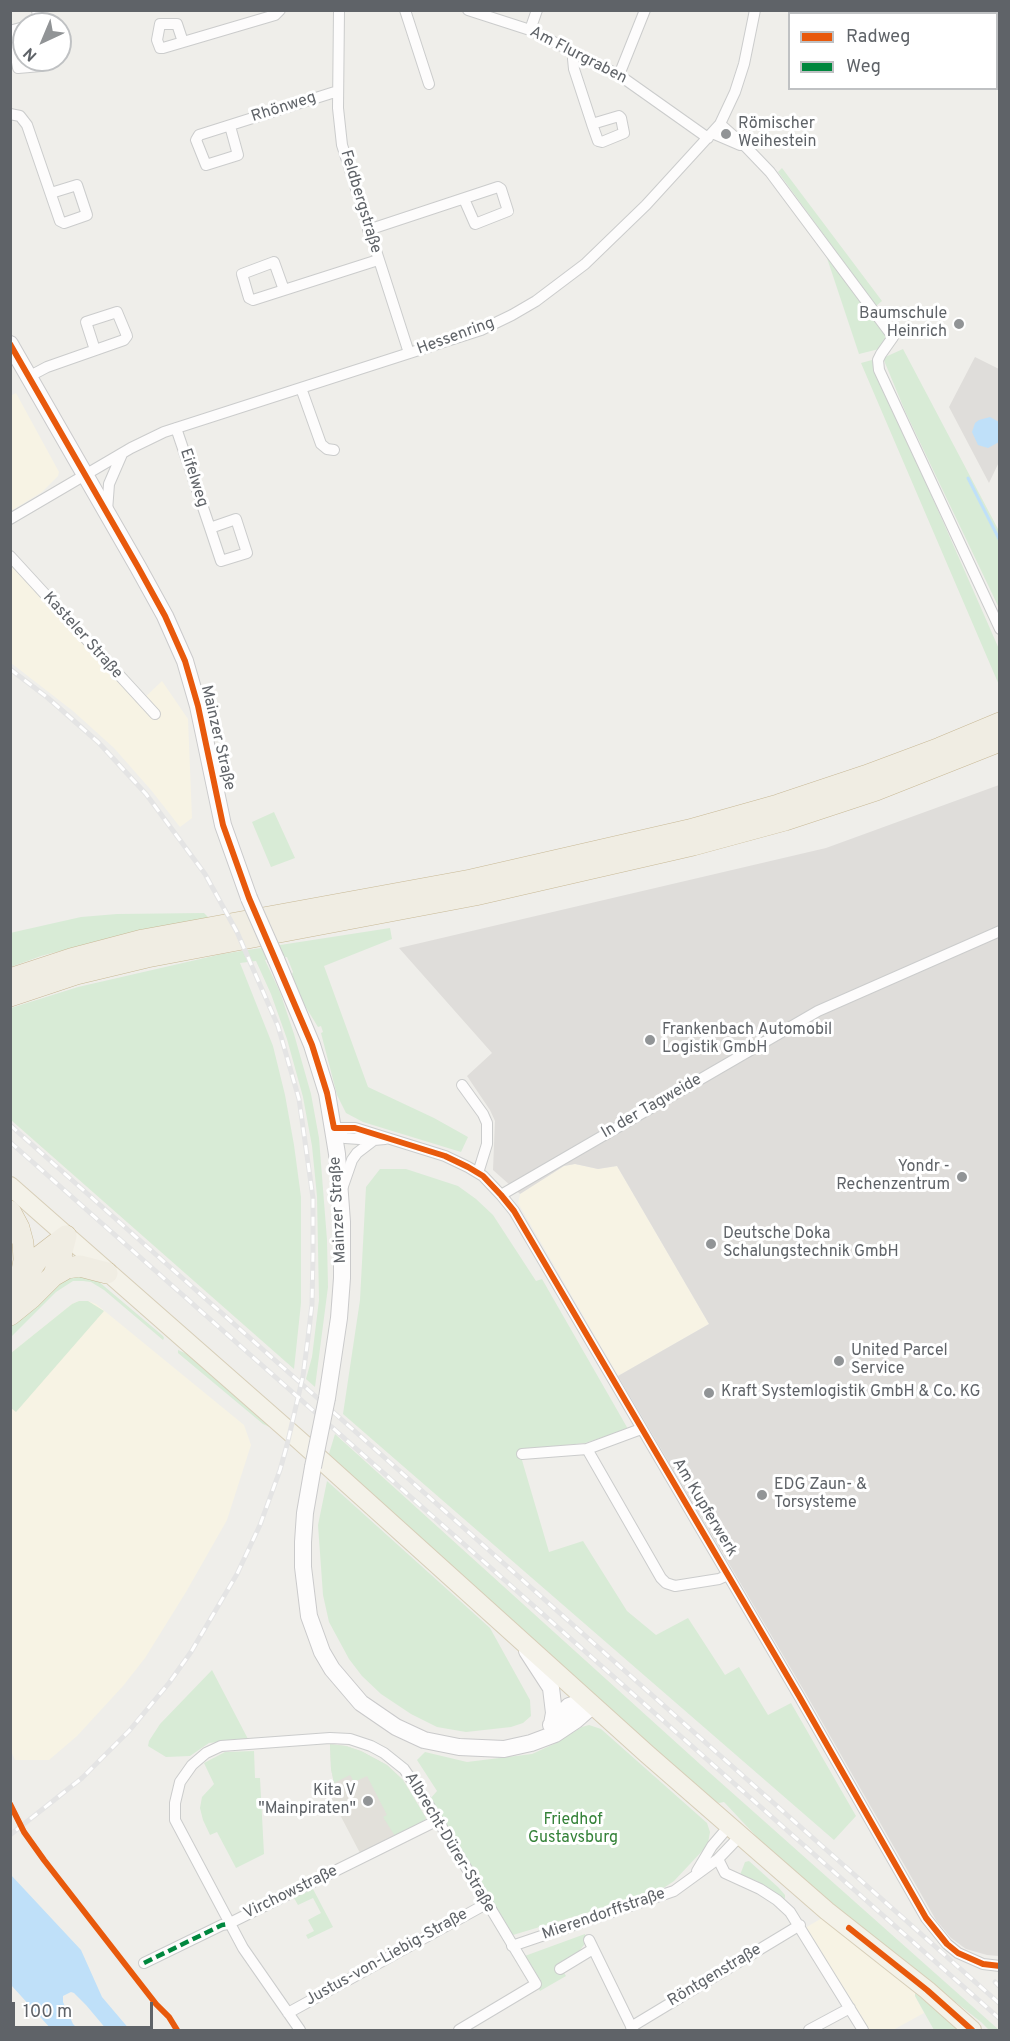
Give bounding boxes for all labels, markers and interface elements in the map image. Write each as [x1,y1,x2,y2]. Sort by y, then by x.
north arrow [12,12,72,72]
legend [788,12,998,90]
street label: Am Flurgraben [526,23,630,89]
text: Radweg [846,26,910,49]
text: N [20,42,42,65]
text: Weg [846,56,881,79]
street label: Rhönweg [249,89,319,127]
place label: Römischer Weihestein [738,115,816,153]
marker: Römischer Weihestein [719,127,733,141]
street label: Feldbergstraße [335,148,385,256]
place label: Baumschule Heinrich [859,305,947,343]
street label: Hessenring [415,314,497,360]
marker: Baumschule Heinrich [952,317,966,331]
street label: Eifelweg [175,446,211,510]
street label: Kasteler Straße [38,589,126,683]
street label: Mainzer Straße [196,684,238,792]
place label: Frankenbach Automobil Logistik GmbH [662,1021,832,1059]
marker: Frankenbach Automobil Logistik GmbH [643,1033,657,1047]
street label: In der Tagweide [598,1071,706,1143]
street label: Mainzer Straße [327,1156,351,1264]
place label: Yondr - Rechenzentrum [836,1158,950,1196]
marker: Yondr - Rechenzentrum [955,1170,969,1184]
place label: Deutsche Doka Schalungstechnik GmbH [723,1225,899,1263]
marker: Deutsche Doka Schalungstechnik GmbH [704,1237,718,1251]
place label: United Parcel Service [851,1342,948,1380]
marker: United Parcel Service [832,1354,846,1368]
place label: Kraft Systemlogistik GmbH & Co. KG [721,1383,981,1403]
marker: Kraft Systemlogistik GmbH & Co. KG [702,1386,716,1400]
street label: Am Kupferwerk [667,1455,741,1561]
place label: EDG Zaun- & Torsysteme [774,1476,867,1514]
marker: EDG Zaun- & Torsysteme [755,1488,769,1502]
street label: Albrecht-Dürer-Straße [400,1769,498,1917]
place label: Kita V "Mainpiraten" [258,1782,356,1820]
marker: Kita V "Mainpiraten" [361,1794,375,1808]
park label: Friedhof Gustavsburg [528,1811,618,1849]
street label: Virchowstraße [241,1862,341,1924]
street label: Mierendorffstraße [540,1885,668,1945]
street label: Justus-von-Liebig-Straße [303,1905,471,2011]
street label: Röntgenstraße [665,1941,765,2011]
scale bar [15,1990,156,2028]
text: 100 m [23,2001,72,2024]

